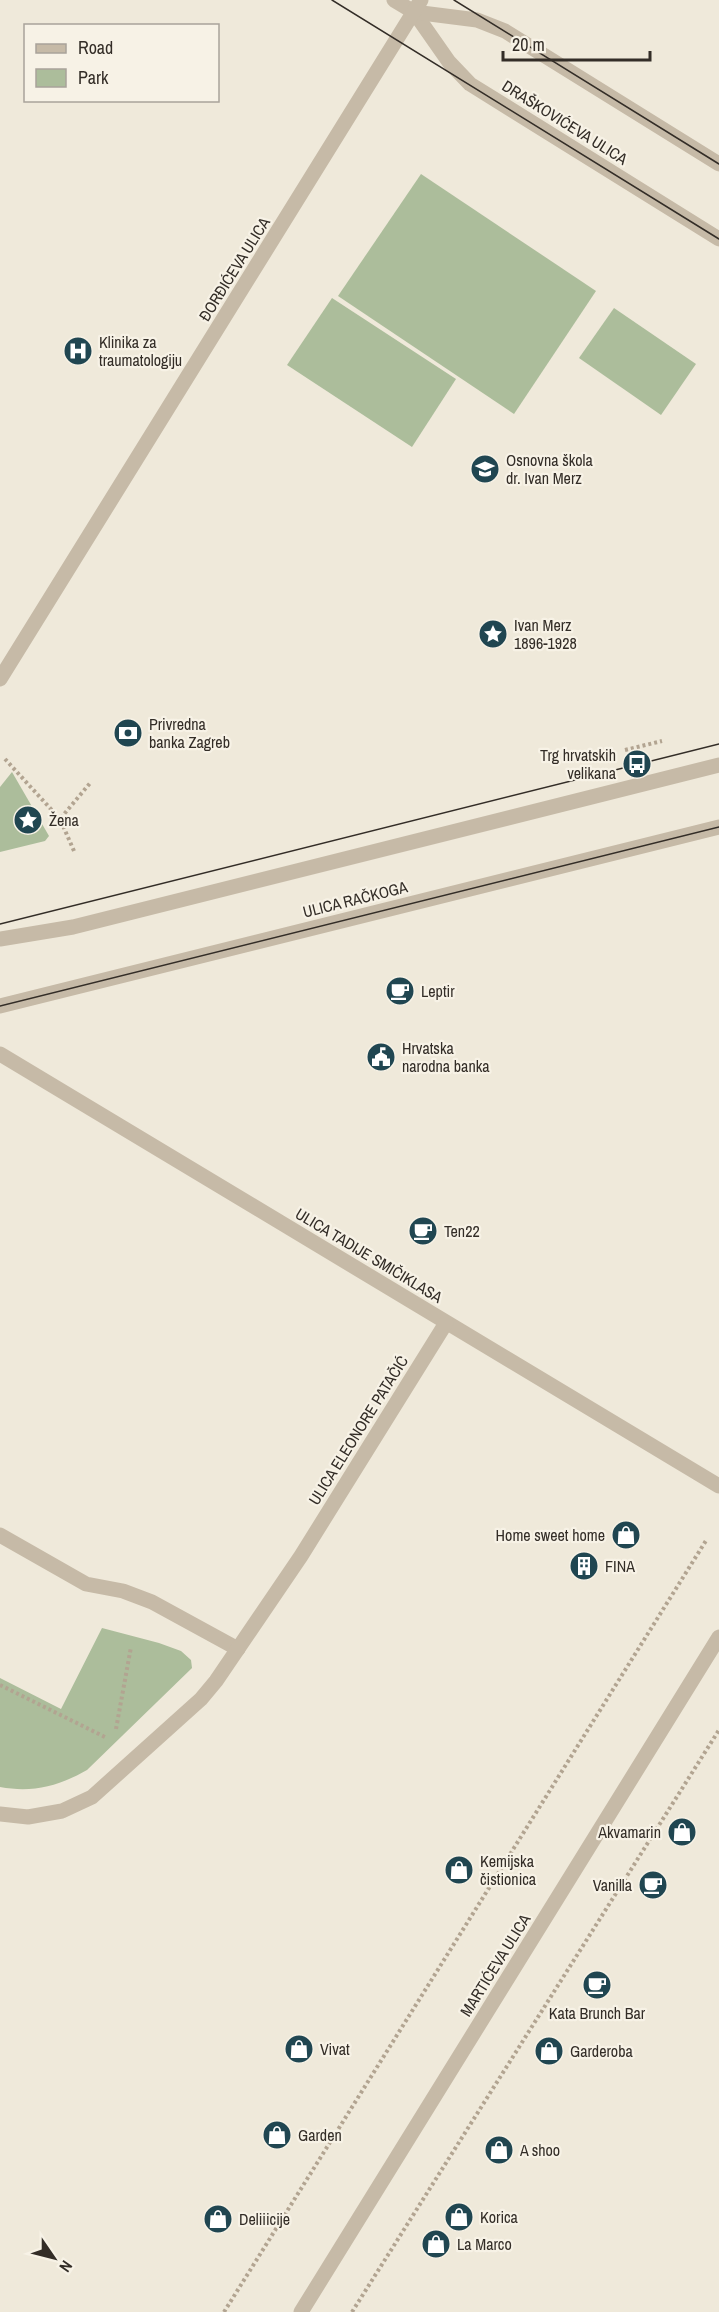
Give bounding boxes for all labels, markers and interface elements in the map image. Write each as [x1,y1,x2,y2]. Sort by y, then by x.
legend [24,24,219,102]
scale bar [503,24,650,62]
text: 20 m [512,32,545,57]
text: Road [78,35,113,60]
text: Park [78,65,109,90]
street label: DRAŠKOVIĆEVA ULICA [498,74,632,170]
street label: ĐORĐIĆEVA ULICA [193,213,275,325]
place label: Klinika za traumatologiju [99,331,182,371]
hospital icon: Klinika za traumatologiju [62,335,94,367]
place label: Osnovna škola dr. Ivan Merz [506,449,593,489]
school or university icon: Osnovna škola dr. Ivan Merz [469,453,501,485]
place label: Ivan Merz 1896-1928 [514,614,577,654]
place icon: Ivan Merz 1896-1928 [477,618,509,650]
place label: Privredna banka Zagreb [149,713,230,753]
bank icon: Privredna banka Zagreb [112,717,144,749]
place label: Trg hrvatskih velikana [540,744,617,784]
bus stop icon: Trg hrvatskih velikana [621,748,653,780]
place icon: Žena [12,804,44,836]
place label: Žena [49,809,80,831]
street label: ULICA RAČKOGA [300,875,410,923]
cafe icon: Leptir [384,975,416,1007]
place label: Leptir [421,980,455,1002]
place label: Hrvatska narodna banka [402,1037,490,1077]
public building icon: Hrvatska narodna banka [365,1041,397,1073]
street label: ULICA TADIJE SMIČIKLASA [291,1202,447,1308]
cafe icon: Ten22 [407,1215,439,1247]
place label: Ten22 [444,1220,480,1242]
street label: ULICA ELEONORE PATAČIĆ [303,1351,413,1509]
shop icon: Home sweet home [610,1519,642,1551]
place label: Home sweet home [496,1524,605,1546]
building icon: FINA [568,1550,600,1582]
place label: FINA [605,1555,635,1577]
shop icon: Akvamarin [666,1816,698,1848]
place label: Akvamarin [597,1821,661,1843]
place label: Kemijska čistionica [480,1850,537,1890]
shop icon: Kemijska čistionica [443,1854,475,1886]
cafe icon: Vanilla [637,1869,669,1901]
place label: Vanilla [593,1874,633,1896]
street label: MARTIĆEVA ULICA [455,1909,535,2020]
cafe icon: Kata Brunch Bar [581,1969,613,2001]
place label: Kata Brunch Bar [549,2002,646,2024]
shop icon: Vivat [283,2033,315,2065]
shop icon: Garderoba [533,2035,565,2067]
place label: Vivat [320,2038,350,2060]
place label: Garderoba [570,2040,633,2062]
shop icon: Garden [261,2119,293,2151]
place label: Garden [298,2124,342,2146]
shop icon: A shoo [483,2134,515,2166]
place label: A shoo [519,2139,560,2161]
shop icon: Korica [443,2201,475,2233]
shop icon: Deliiicije [202,2203,234,2235]
place label: Korica [480,2206,519,2228]
place label: Deliiicije [239,2208,290,2230]
north arrow [24,2228,84,2288]
shop icon: La Marco [420,2228,452,2260]
place label: La Marco [457,2233,512,2255]
text: N [55,2256,78,2277]

